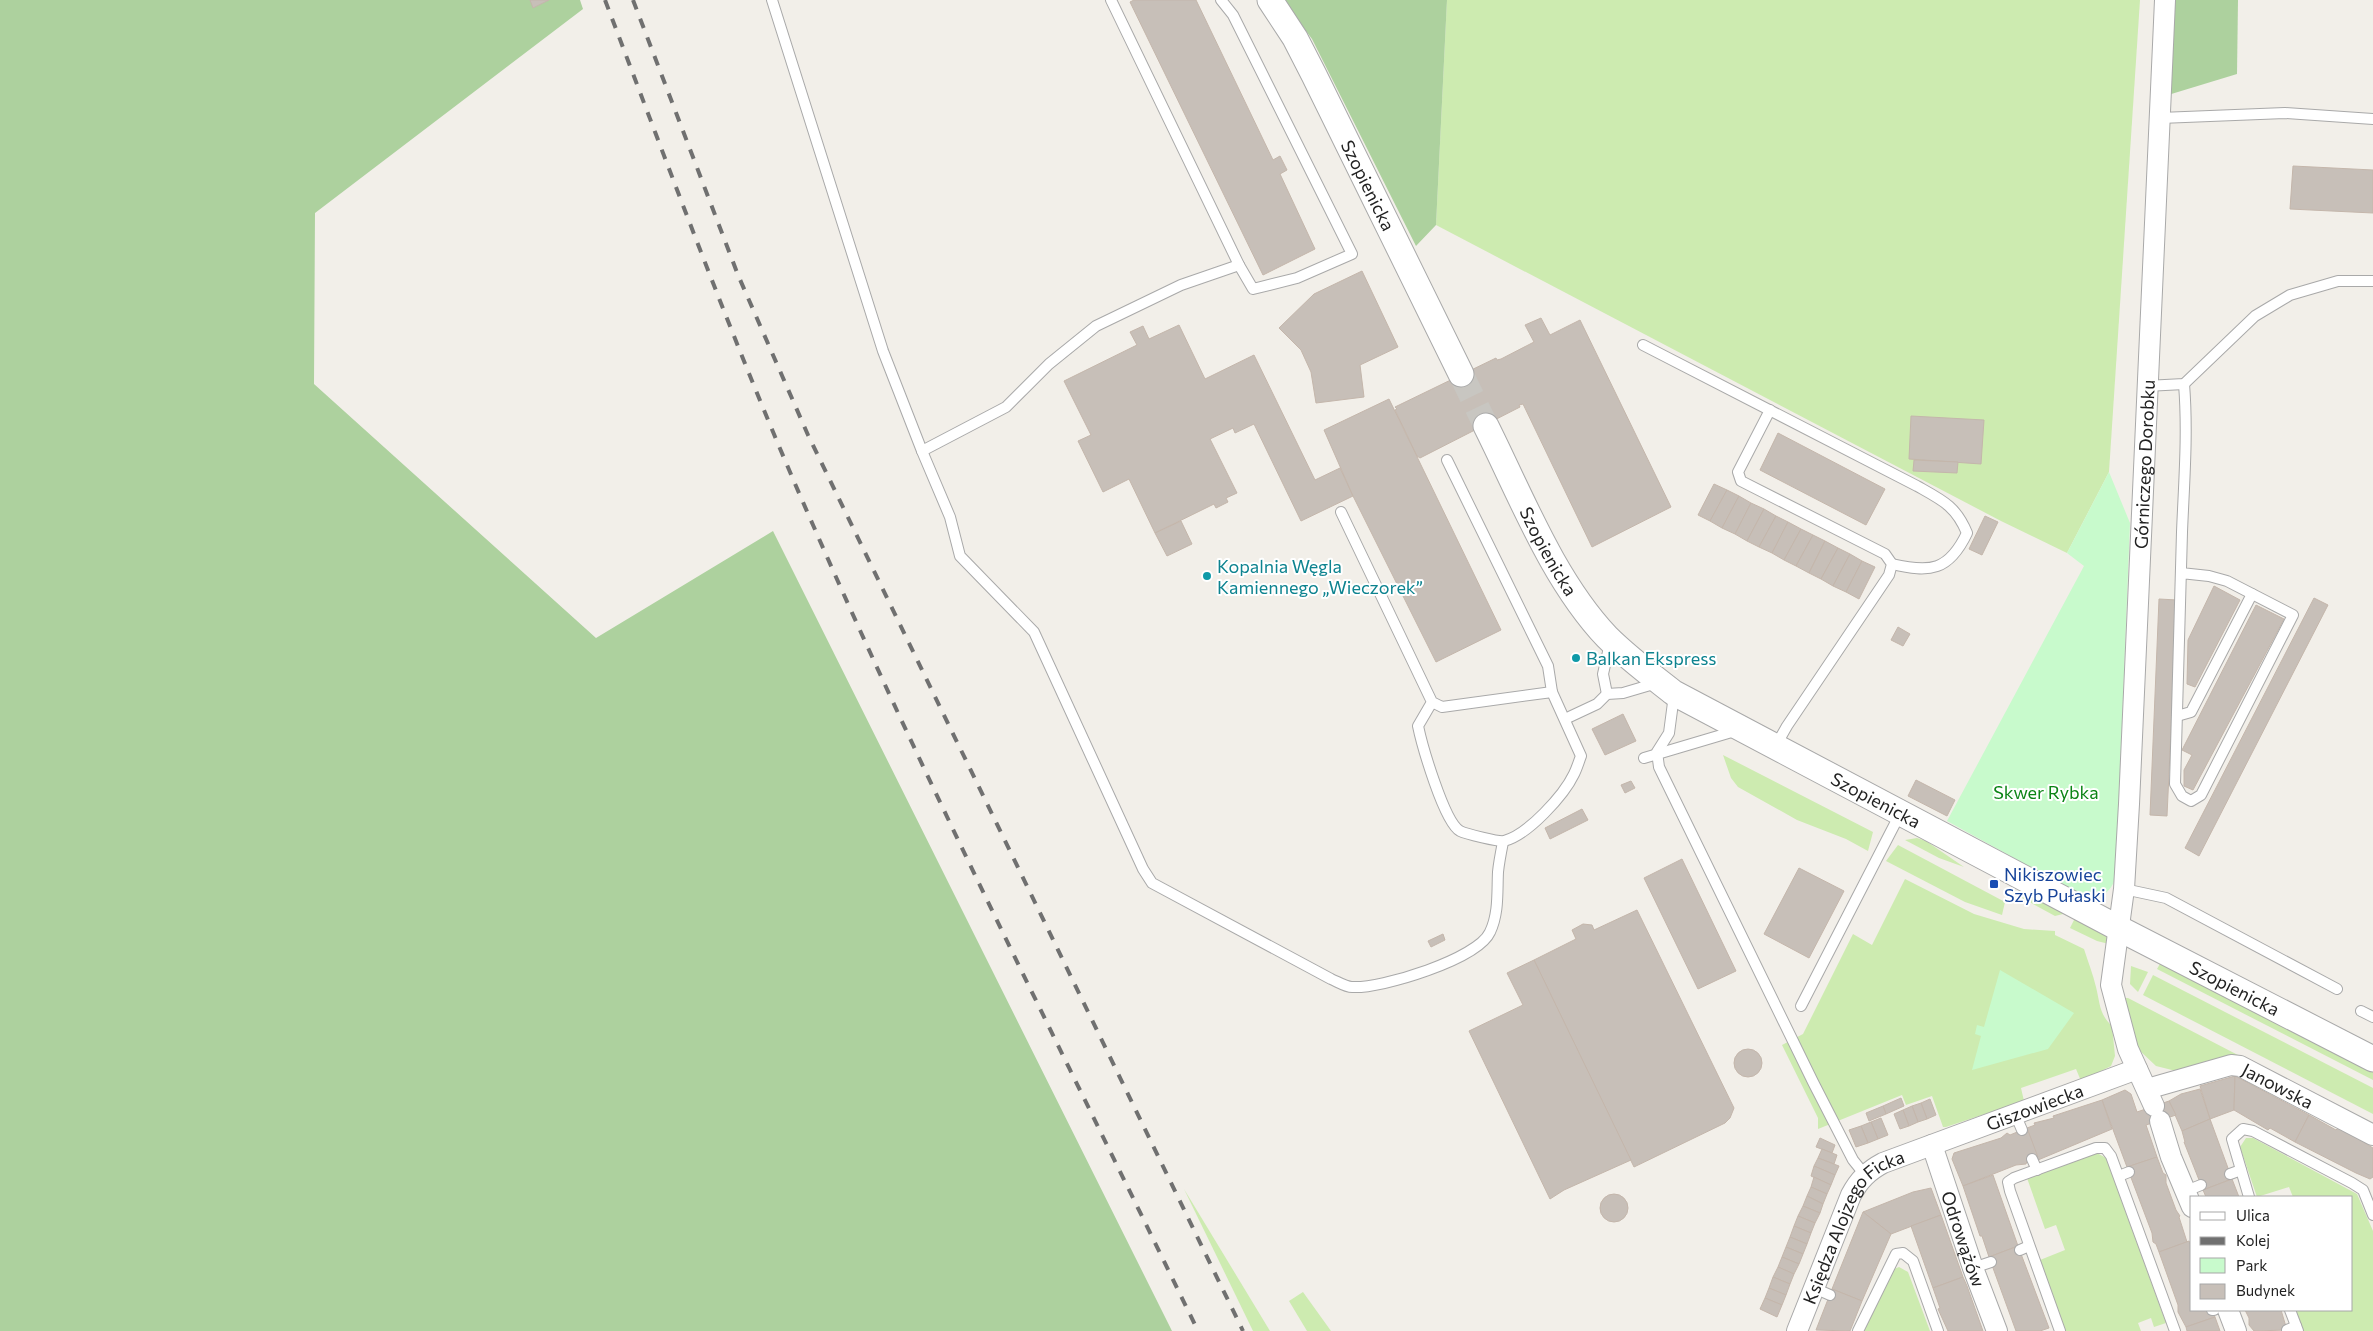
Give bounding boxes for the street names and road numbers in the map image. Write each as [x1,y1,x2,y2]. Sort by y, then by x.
street label: Szopienicka [1337,136,1400,234]
street label: Górniczego Dorobku [2129,379,2159,549]
street label: Szopienicka [1515,503,1582,600]
street label: Szopienicka [1827,767,1924,832]
street label: Szopienicka [2186,956,2283,1020]
street label: Janowska [2238,1058,2317,1113]
street label: Giszowiecka [1983,1079,2086,1135]
street label: Księdza Alojzego Ficka [1798,1145,1907,1307]
street label: Odrowążów [1937,1188,1990,1290]

